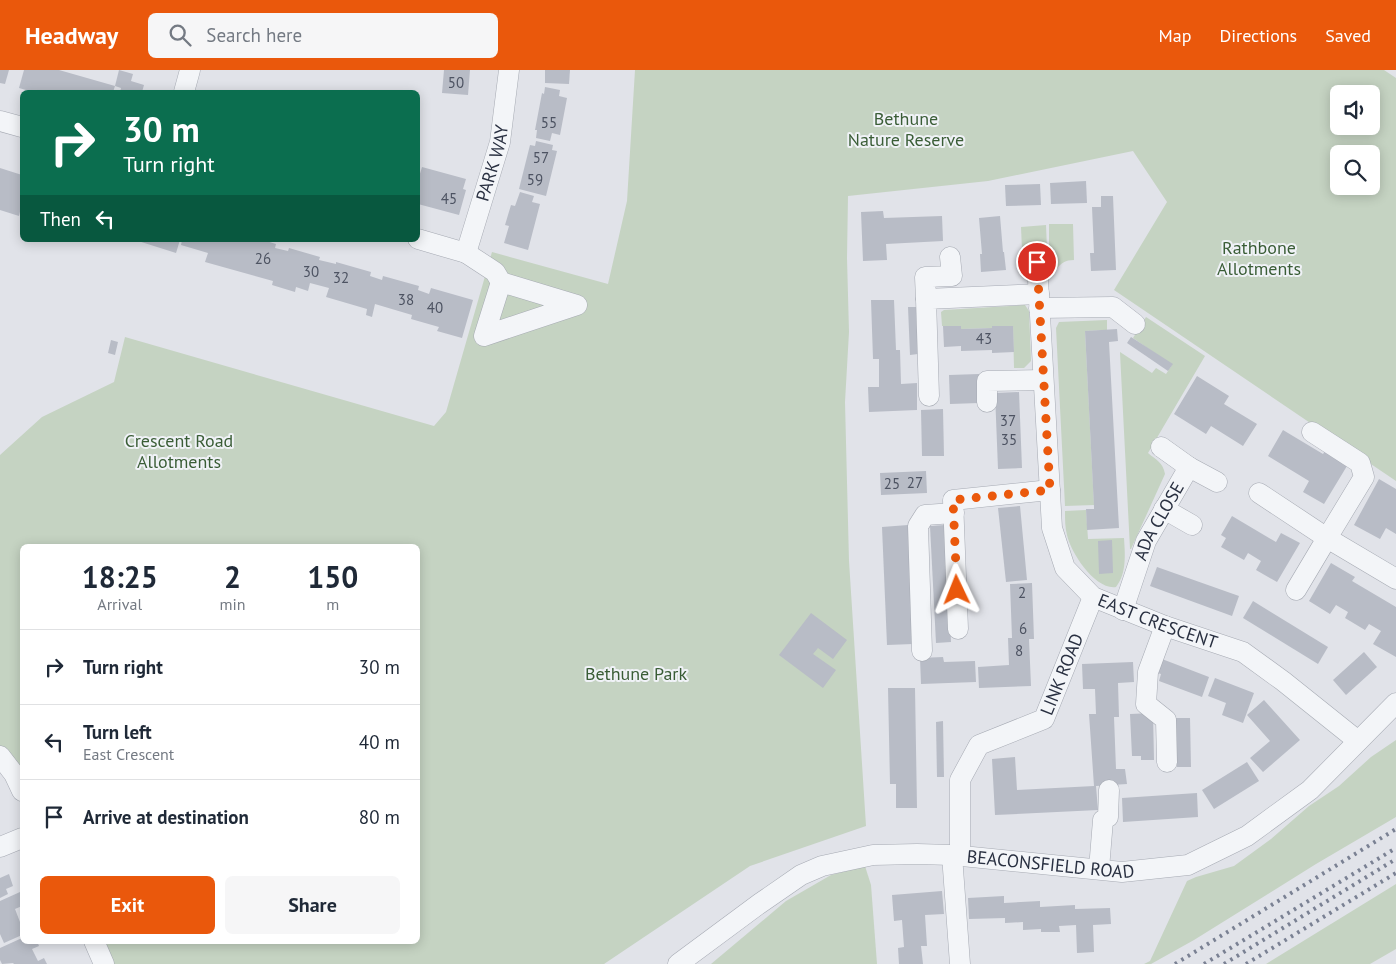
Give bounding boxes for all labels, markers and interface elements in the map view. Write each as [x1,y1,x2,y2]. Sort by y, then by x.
search box [148,13,498,58]
text: Headway [25,20,118,51]
icon: search [166,21,194,49]
text: Search here [206,23,302,47]
text: Map [1159,24,1191,47]
text: Directions [1219,24,1297,47]
text: Saved [1325,24,1371,47]
house number: 50 [448,73,464,92]
map controls [1330,85,1380,195]
button: sound [1330,85,1380,135]
text: 30 m [123,106,200,152]
park label: Bethune Nature Reserve [848,107,964,151]
icon: right [40,110,105,175]
house number: 55 [541,113,557,132]
street label: PARK WAY [471,123,513,204]
button: search [1330,145,1380,195]
house number: 57 [533,148,549,167]
text: Turn right [123,150,215,178]
house number: 59 [527,170,543,189]
house number: 45 [441,189,457,208]
icon: left [91,205,119,233]
text: Then [40,207,81,231]
park label: Rathbone Allotments [1217,236,1301,280]
pin [1016,241,1058,283]
icon: arrive [1023,248,1051,276]
house number: 26 [255,249,271,268]
house number: 30 [303,262,319,281]
house number: 32 [333,268,349,287]
house number: 38 [398,290,414,309]
house number: 40 [427,298,443,317]
house number: 43 [976,329,992,348]
house number: 37 [1000,411,1016,430]
park label: Crescent Road Allotments [125,429,233,473]
house number: 35 [1001,430,1017,449]
house number: 27 [907,473,923,492]
house number: 25 [884,474,900,493]
street label: ADA CLOSE [1128,477,1189,563]
text: 18:25 [82,557,158,596]
text: 2 [224,557,241,596]
text: 150 [307,557,358,596]
position arrow [930,563,982,615]
house number: 2 [1018,583,1026,602]
street label: EAST CRESCENT [1095,588,1221,654]
text: Arrival [97,594,142,614]
text: min [220,594,246,614]
text: m [326,594,339,614]
house number: 6 [1019,619,1027,638]
street label: LINK ROAD [1035,630,1088,718]
house number: 8 [1015,641,1023,660]
icon: right [40,653,68,681]
text: Turn right [83,655,163,679]
text: 30 m [359,655,400,679]
park label: Bethune Park [585,662,687,685]
text: Turn left [83,720,152,744]
icon: left [40,728,68,756]
text: 40 m [359,730,400,754]
text: East Crescent [83,744,174,764]
icon: arrive [40,803,68,831]
text: Arrive at destination [83,805,249,829]
text: 80 m [359,805,400,829]
street label: BEACONSFIELD ROAD [966,845,1136,883]
button: Exit [40,876,215,934]
button: Share [225,876,400,934]

